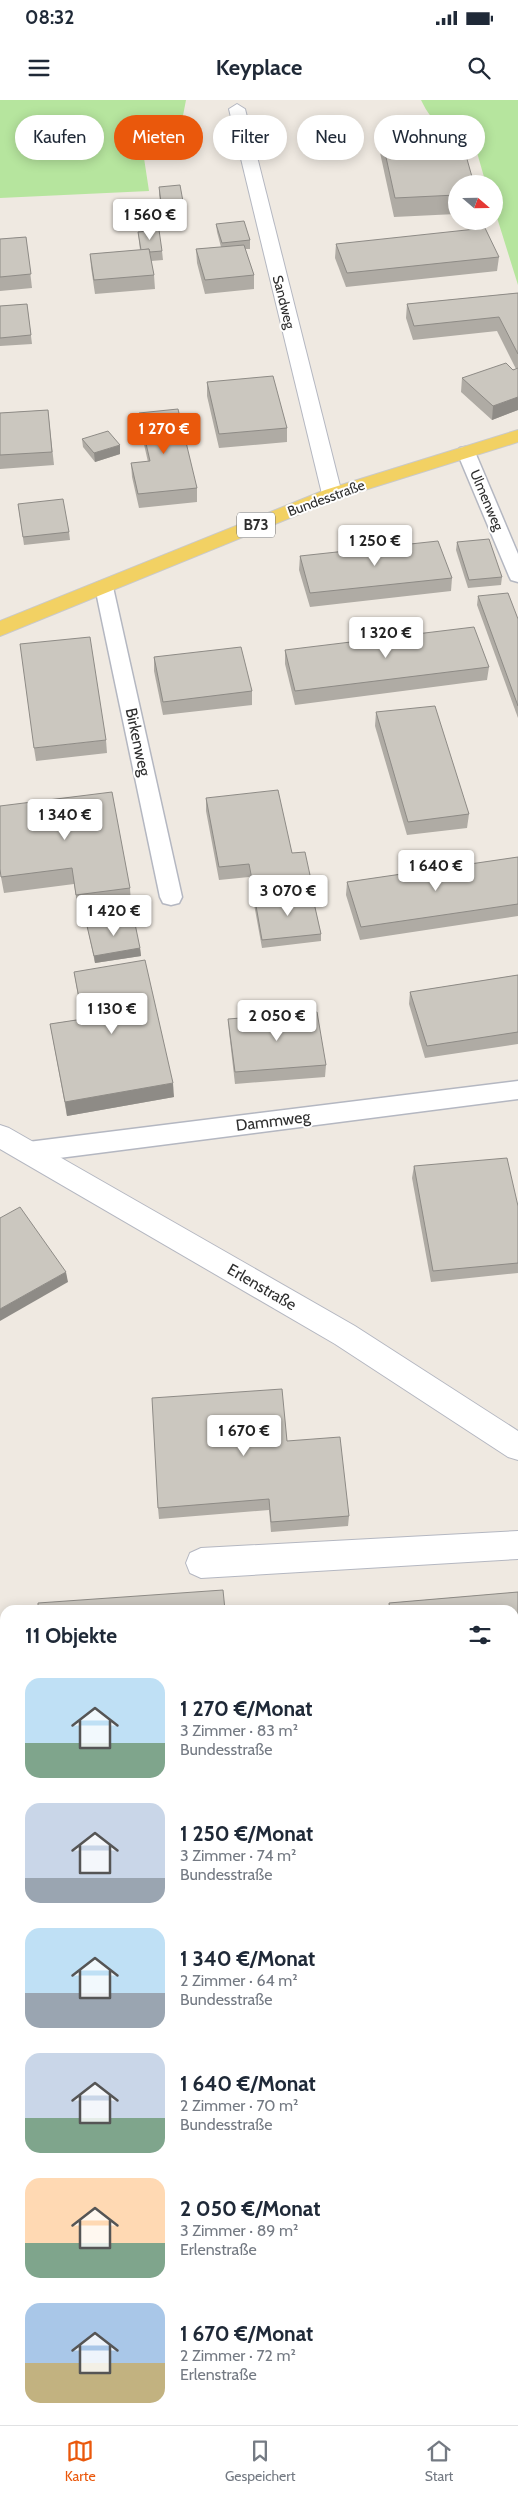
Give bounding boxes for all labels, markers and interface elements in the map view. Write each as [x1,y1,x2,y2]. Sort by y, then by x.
text: 08:32 [25,6,74,29]
icon: menu [25,54,53,82]
text: Keyplace [216,54,302,81]
icon: search [465,54,493,82]
chip: Kaufen [15,115,104,160]
chip: Mieten [114,115,203,160]
chip: Filter [213,115,287,160]
chip: Neu [297,115,364,160]
chip: Wohnung [374,115,485,160]
north arrow [448,175,502,230]
map controls [448,175,503,230]
pin: 1 560 € [104,198,196,241]
text: 1 560 € [124,205,176,224]
street label: Sandweg [269,273,300,332]
pin: 1 270 € [118,412,210,455]
text: 1 270 € [138,419,190,438]
street label: Ulmenweg [466,467,508,534]
street label: Bundesstraße [285,476,367,520]
road number: B73 [237,512,275,538]
pin: 1 250 € [329,524,421,567]
text: 1 250 € [349,531,401,550]
pin: 1 320 € [340,616,432,659]
text: 1 320 € [360,623,412,642]
street label: Birkenweg [121,706,155,779]
pin: 1 340 € [19,798,111,841]
text: 1 340 € [38,805,92,824]
pin: 1 640 € [390,850,482,892]
text: 1 640 € [409,856,463,875]
pin: 3 070 € [242,874,334,917]
text: 3 070 € [260,881,316,900]
pin: 1 420 € [68,894,160,937]
text: 1 420 € [87,901,141,920]
pin: 1 130 € [66,992,158,1035]
text: 1 130 € [87,999,137,1018]
pin: 2 050 € [231,1000,323,1042]
text: 2 050 € [248,1006,306,1025]
street label: Dammweg [235,1107,312,1135]
street label: Erlenstraße [224,1260,300,1314]
pin: 1 670 € [198,1414,290,1457]
text: 1 670 € [218,1421,270,1440]
icon: filters [466,1621,494,1649]
text: 11 Objekte [25,1623,117,1648]
text: 1 270 €/Monat [180,1696,313,1721]
icon: home [65,1698,125,1758]
text: 3 Zimmer · 83 m² [180,1721,298,1740]
text: Bundesstraße [180,1740,272,1759]
text: 1 250 €/Monat [180,1821,313,1846]
icon: home [65,1823,125,1883]
text: 3 Zimmer · 74 m² [180,1846,296,1865]
text: Bundesstraße [180,1865,272,1884]
text: 1 340 €/Monat [180,1946,315,1971]
icon: home [65,1948,125,2008]
text: 2 Zimmer · 64 m² [180,1971,298,1990]
text: Bundesstraße [180,1990,272,2009]
text: 1 640 €/Monat [180,2071,316,2096]
icon: home [65,2073,125,2133]
text: 2 Zimmer · 70 m² [180,2096,298,2115]
text: Bundesstraße [180,2115,272,2134]
text: 2 050 €/Monat [180,2196,320,2221]
icon: home [65,2198,125,2258]
text: 3 Zimmer · 89 m² [180,2221,298,2240]
text: Erlenstraße [180,2240,257,2259]
text: 1 670 €/Monat [180,2321,313,2346]
icon: home [65,2323,125,2383]
text: 2 Zimmer · 72 m² [180,2346,296,2365]
text: Erlenstraße [180,2365,257,2384]
tab: Karte [65,2437,96,2485]
tab: Gespeichert [225,2437,295,2485]
tab: Start [425,2437,453,2485]

